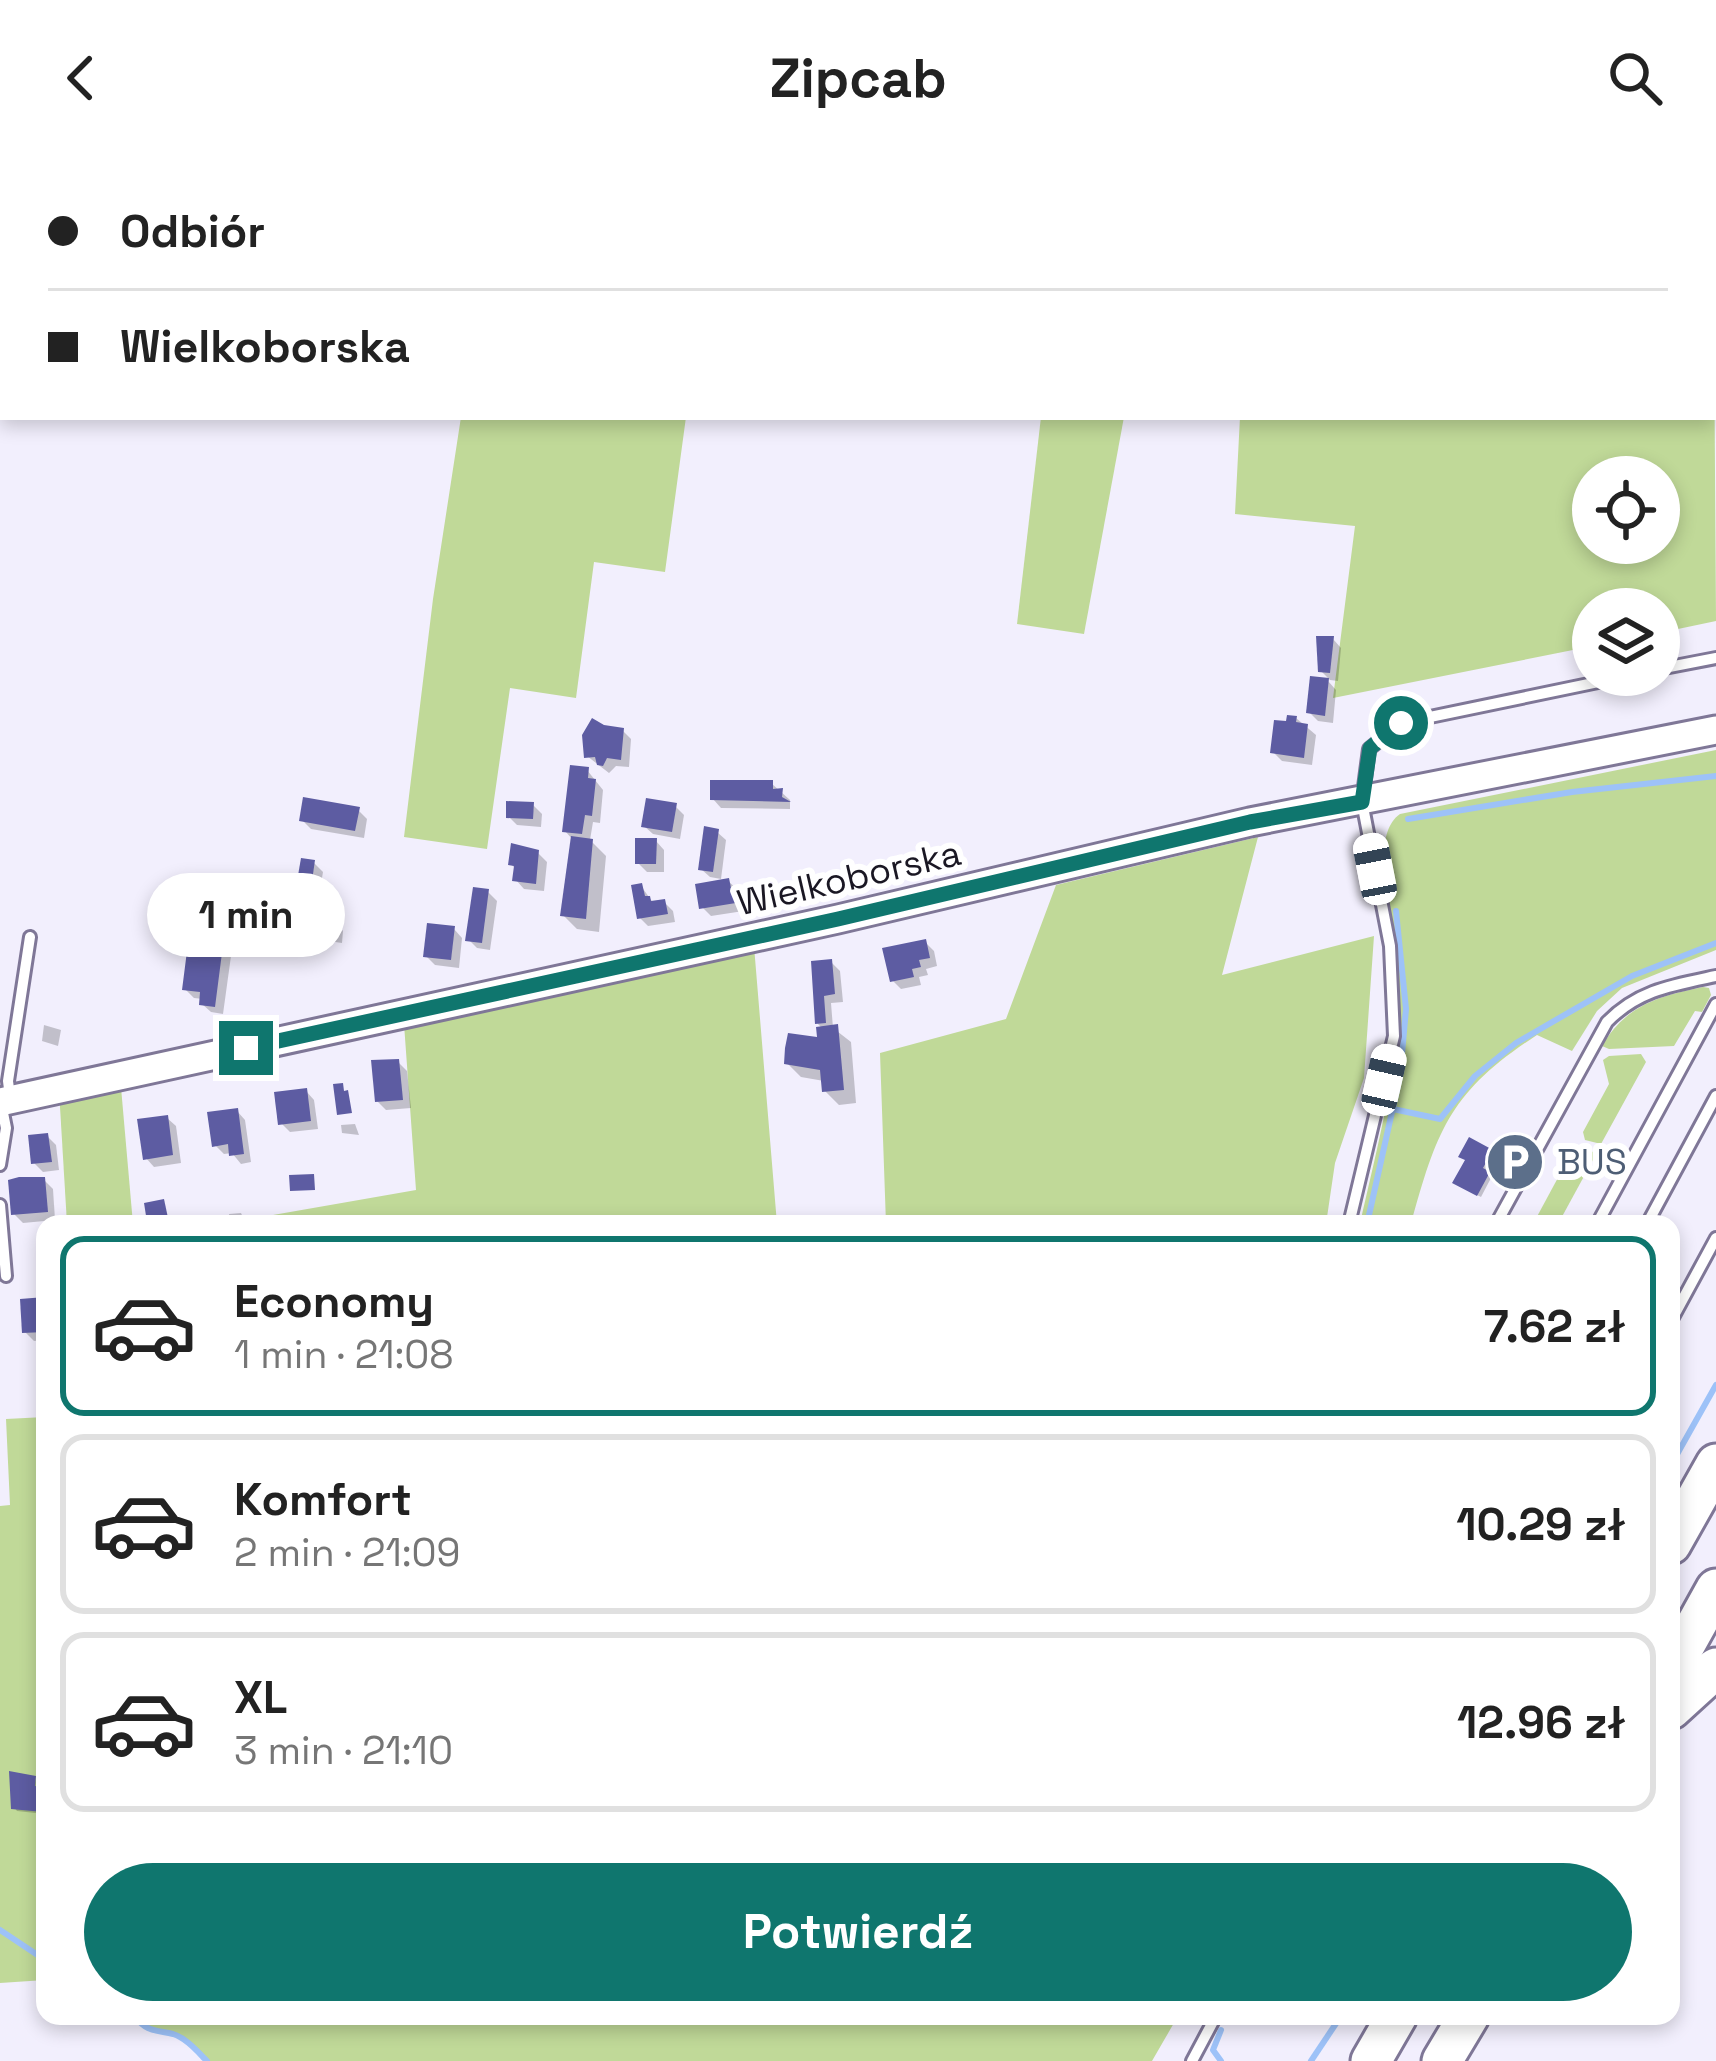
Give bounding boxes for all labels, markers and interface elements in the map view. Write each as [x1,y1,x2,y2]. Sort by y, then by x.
text: Zipcab [769,44,947,113]
icon: back [48,45,114,111]
icon: search [1602,45,1668,111]
text: Odbiór [120,203,265,260]
text: Wielkoborska [120,318,410,375]
map controls [1572,456,1680,696]
button: locate [1572,456,1680,564]
button: layers [1572,588,1680,696]
route start [1374,696,1428,750]
street label: Wielkoborska [733,830,965,926]
car [1350,830,1400,908]
callout: 1 min [147,874,345,958]
text: 1 min [198,890,294,939]
route end [219,1021,273,1075]
car [1358,1041,1410,1119]
parking icon: BUS [1484,1131,1546,1193]
place label: BUS [1557,1139,1627,1185]
icon: car [90,1272,198,1380]
text: Economy [234,1273,434,1330]
text: 7.62 zł [1484,1298,1626,1355]
text: 1 min · 21:08 [234,1330,454,1379]
icon: car [90,1470,198,1578]
text: Komfort [234,1471,412,1528]
text: 10.29 zł [1456,1496,1626,1553]
text: 2 min · 21:09 [234,1528,460,1577]
icon: car [90,1668,198,1776]
text: XL [234,1669,287,1726]
text: 12.96 zł [1457,1694,1626,1751]
text: 3 min · 21:10 [234,1726,453,1775]
button: Potwierdź [84,1863,1632,2001]

